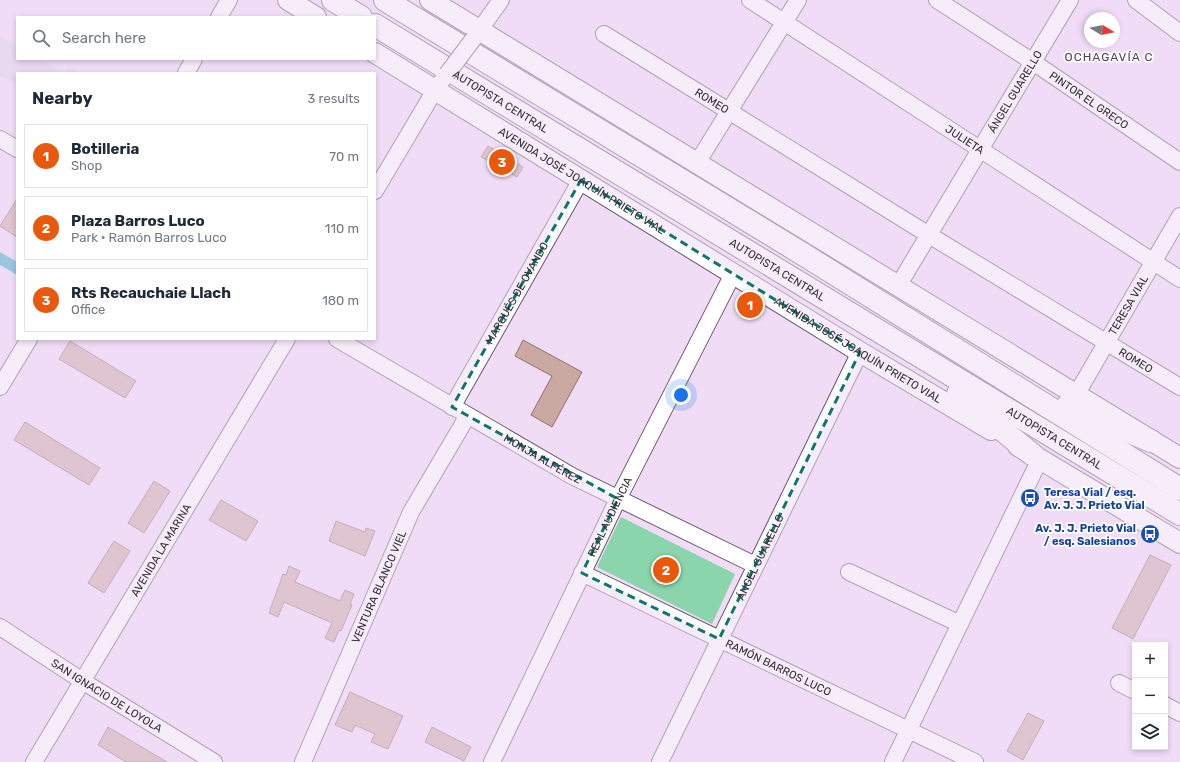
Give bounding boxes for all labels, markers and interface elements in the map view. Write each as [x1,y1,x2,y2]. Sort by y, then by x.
north arrow [1084,12,1120,48]
search box [16,16,376,60]
icon: search [30,27,52,49]
text: Search here [62,29,146,47]
street label: ÁNGEL GUARELLO [985,48,1045,135]
district label: OCHAGAVÍA C [1065,50,1153,64]
street label: AUTOPISTA CENTRAL [450,67,551,135]
street label: PINTOR EL GRECO [1047,69,1131,132]
street label: ROMEO [693,85,731,116]
text: Nearby [32,88,93,108]
text: 3 results [308,91,360,106]
street label: JULIETA [943,122,987,157]
street label: AVENIDA JOSÉ JOAQUÍN PRIETO VIAL [496,124,668,237]
text: Botilleria [71,140,139,158]
pin: 3 [489,147,515,177]
text: 1 [43,149,49,164]
text: 70 m [329,149,359,164]
text: Shop [71,158,102,173]
text: Plaza Barros Luco [71,212,205,230]
text: 2 [42,221,50,236]
text: 110 m [325,221,359,236]
text: Park · Ramón Barros Luco [71,230,227,245]
street label: AUTOPISTA CENTRAL [727,236,828,304]
street label: MARQUÉS DE OVANDO [483,240,551,347]
street label: TERESA VIAL [1106,273,1151,337]
text: Rts Recauchaie Llach [71,284,231,302]
pin: 1 [737,290,763,320]
text: 3 [42,293,50,308]
text: 180 m [322,293,359,308]
street label: AVENIDA JOSÉ JOAQUÍN PRIETO VIAL [772,294,944,406]
text: Office [71,302,105,317]
street label: ROMEO [1117,345,1155,376]
your location [671,385,691,405]
street label: AUTOPISTA CENTRAL [1004,404,1105,472]
street label: MONJA ALFÉREZ [502,431,584,486]
street label: REAL AUDIENCIA [585,474,635,559]
place label: Teresa Vial / esq. Av. J. J. Prieto Vial [1044,486,1145,512]
bus stop icon: Teresa Vial / esq. Av. J. J. Prieto Vial [1019,487,1041,509]
street label: AVENIDA LA MARINA [128,501,194,599]
street label: ÁNGEL GUARELLO [734,512,786,602]
place label: Av. J. J. Prieto Vial / esq. Salesianos [1035,522,1136,548]
bus stop icon: Av. J. J. Prieto Vial / esq. Salesianos [1139,523,1161,545]
street label: VENTURA BLANCO VIEL [349,528,409,645]
pin: 2 [653,555,679,585]
street label: RAMÓN BARROS LUCO [724,637,833,698]
map controls [1132,642,1168,750]
button: + [1132,642,1168,678]
street label: SAN IGNACIO DE LOYOLA [49,656,165,735]
button: − [1132,678,1168,714]
button: layers [1132,714,1168,750]

